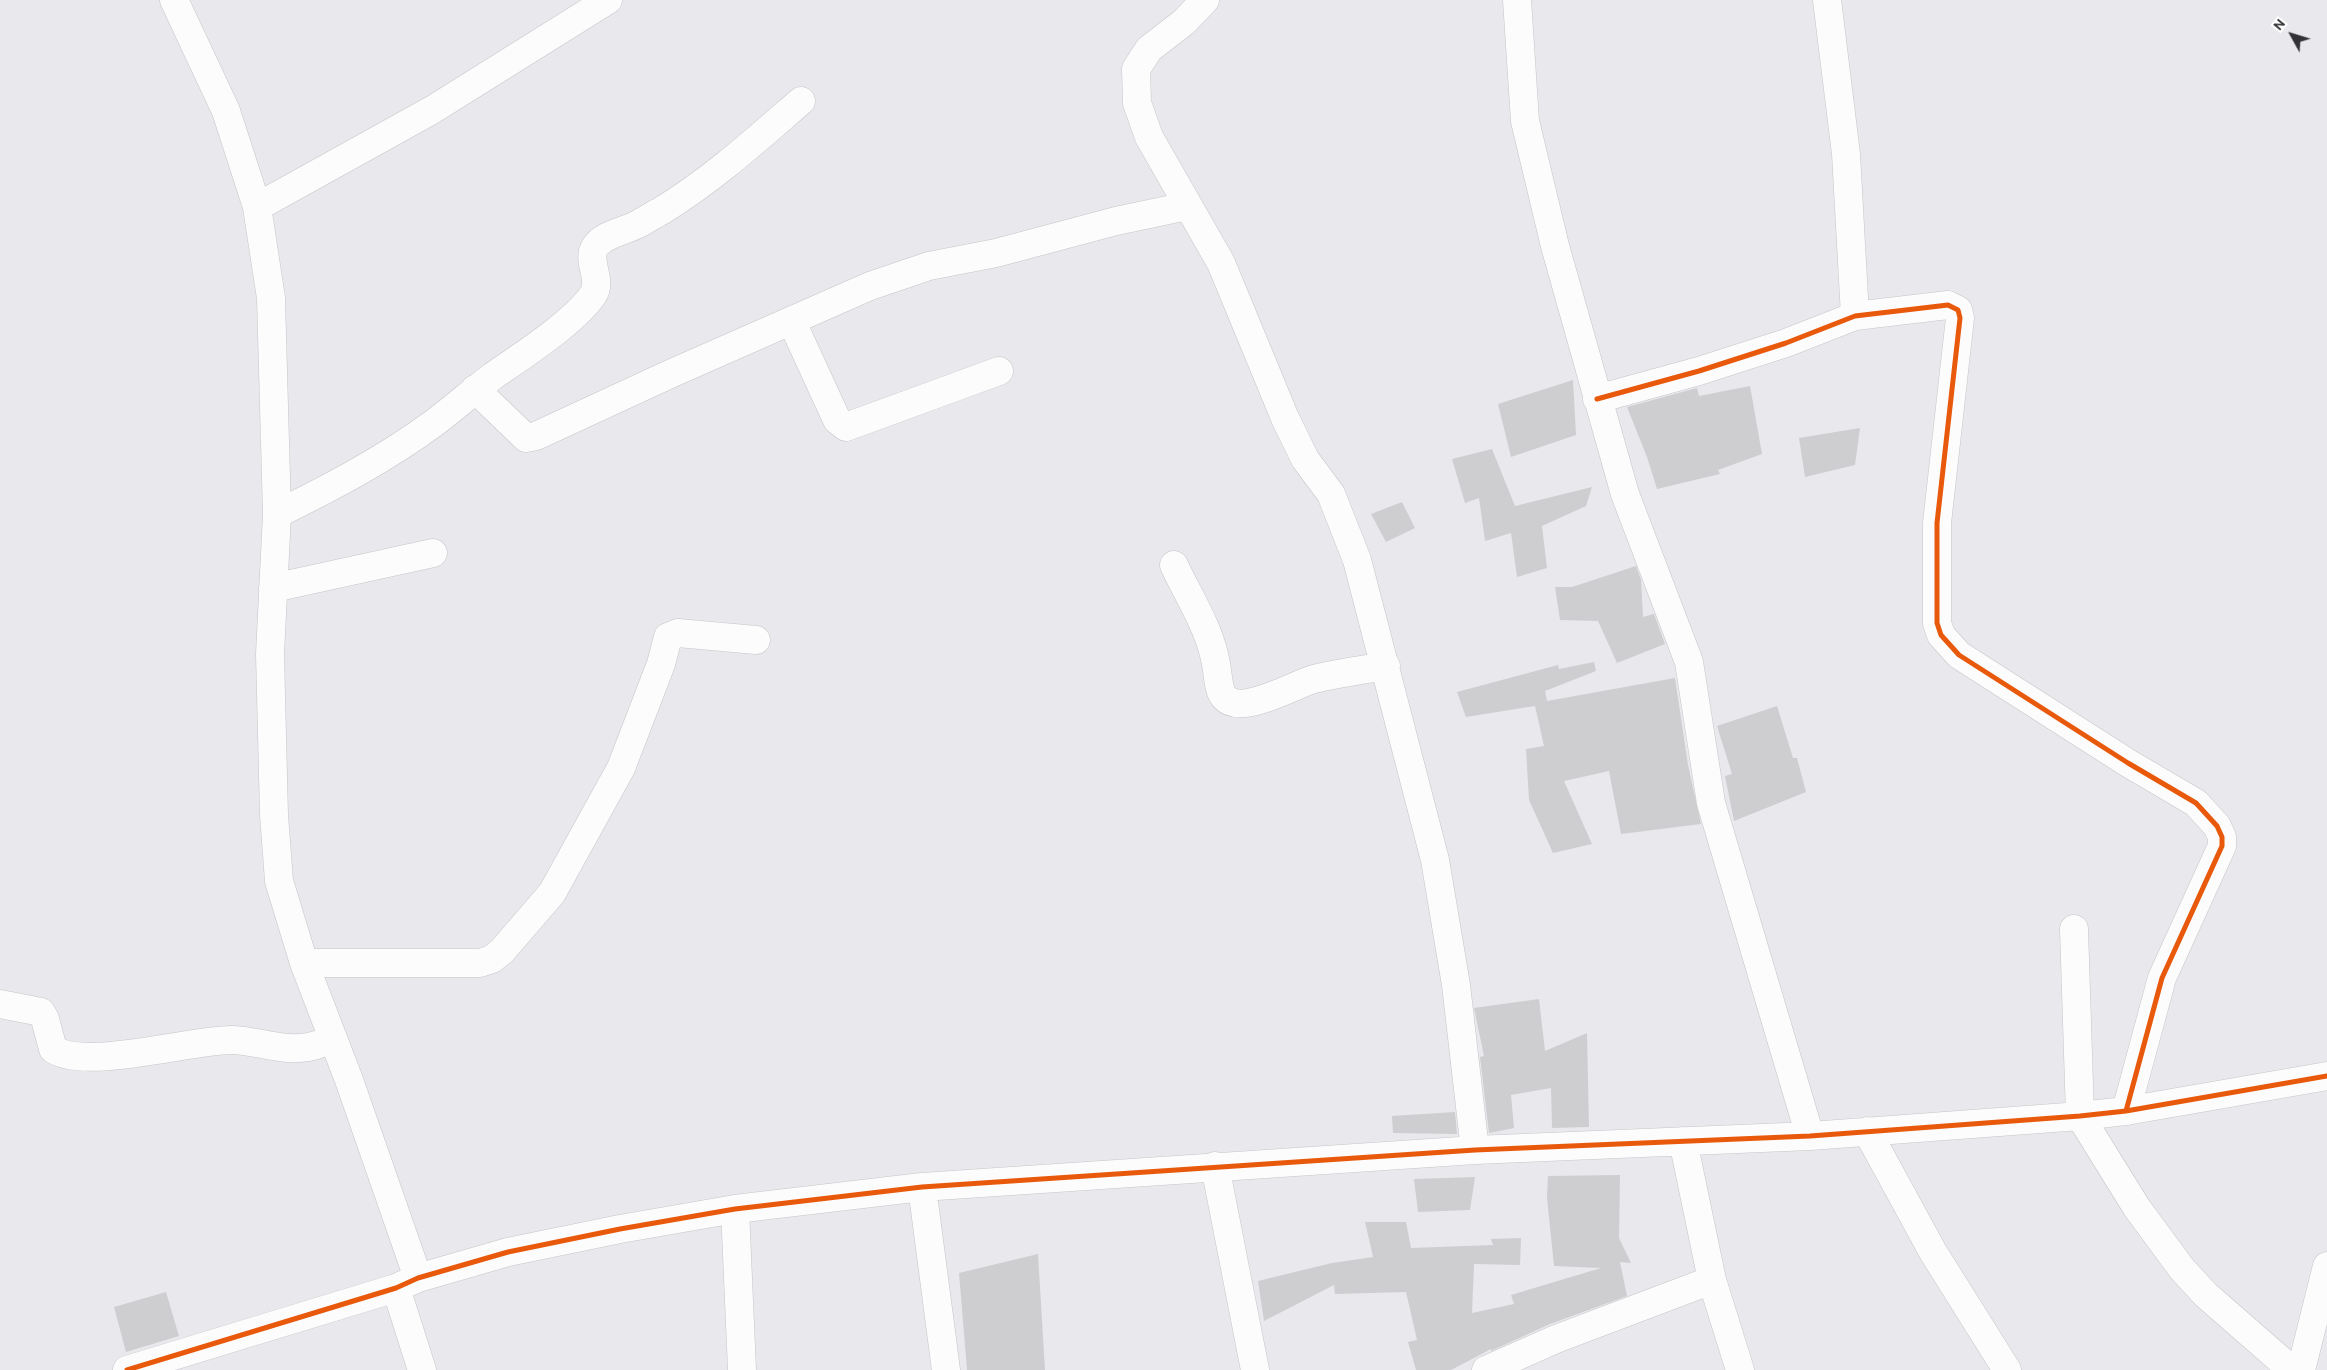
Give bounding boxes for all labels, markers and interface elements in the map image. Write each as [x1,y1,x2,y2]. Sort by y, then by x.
north arrow [2267,10,2317,60]
text: N [2270,16,2290,35]

